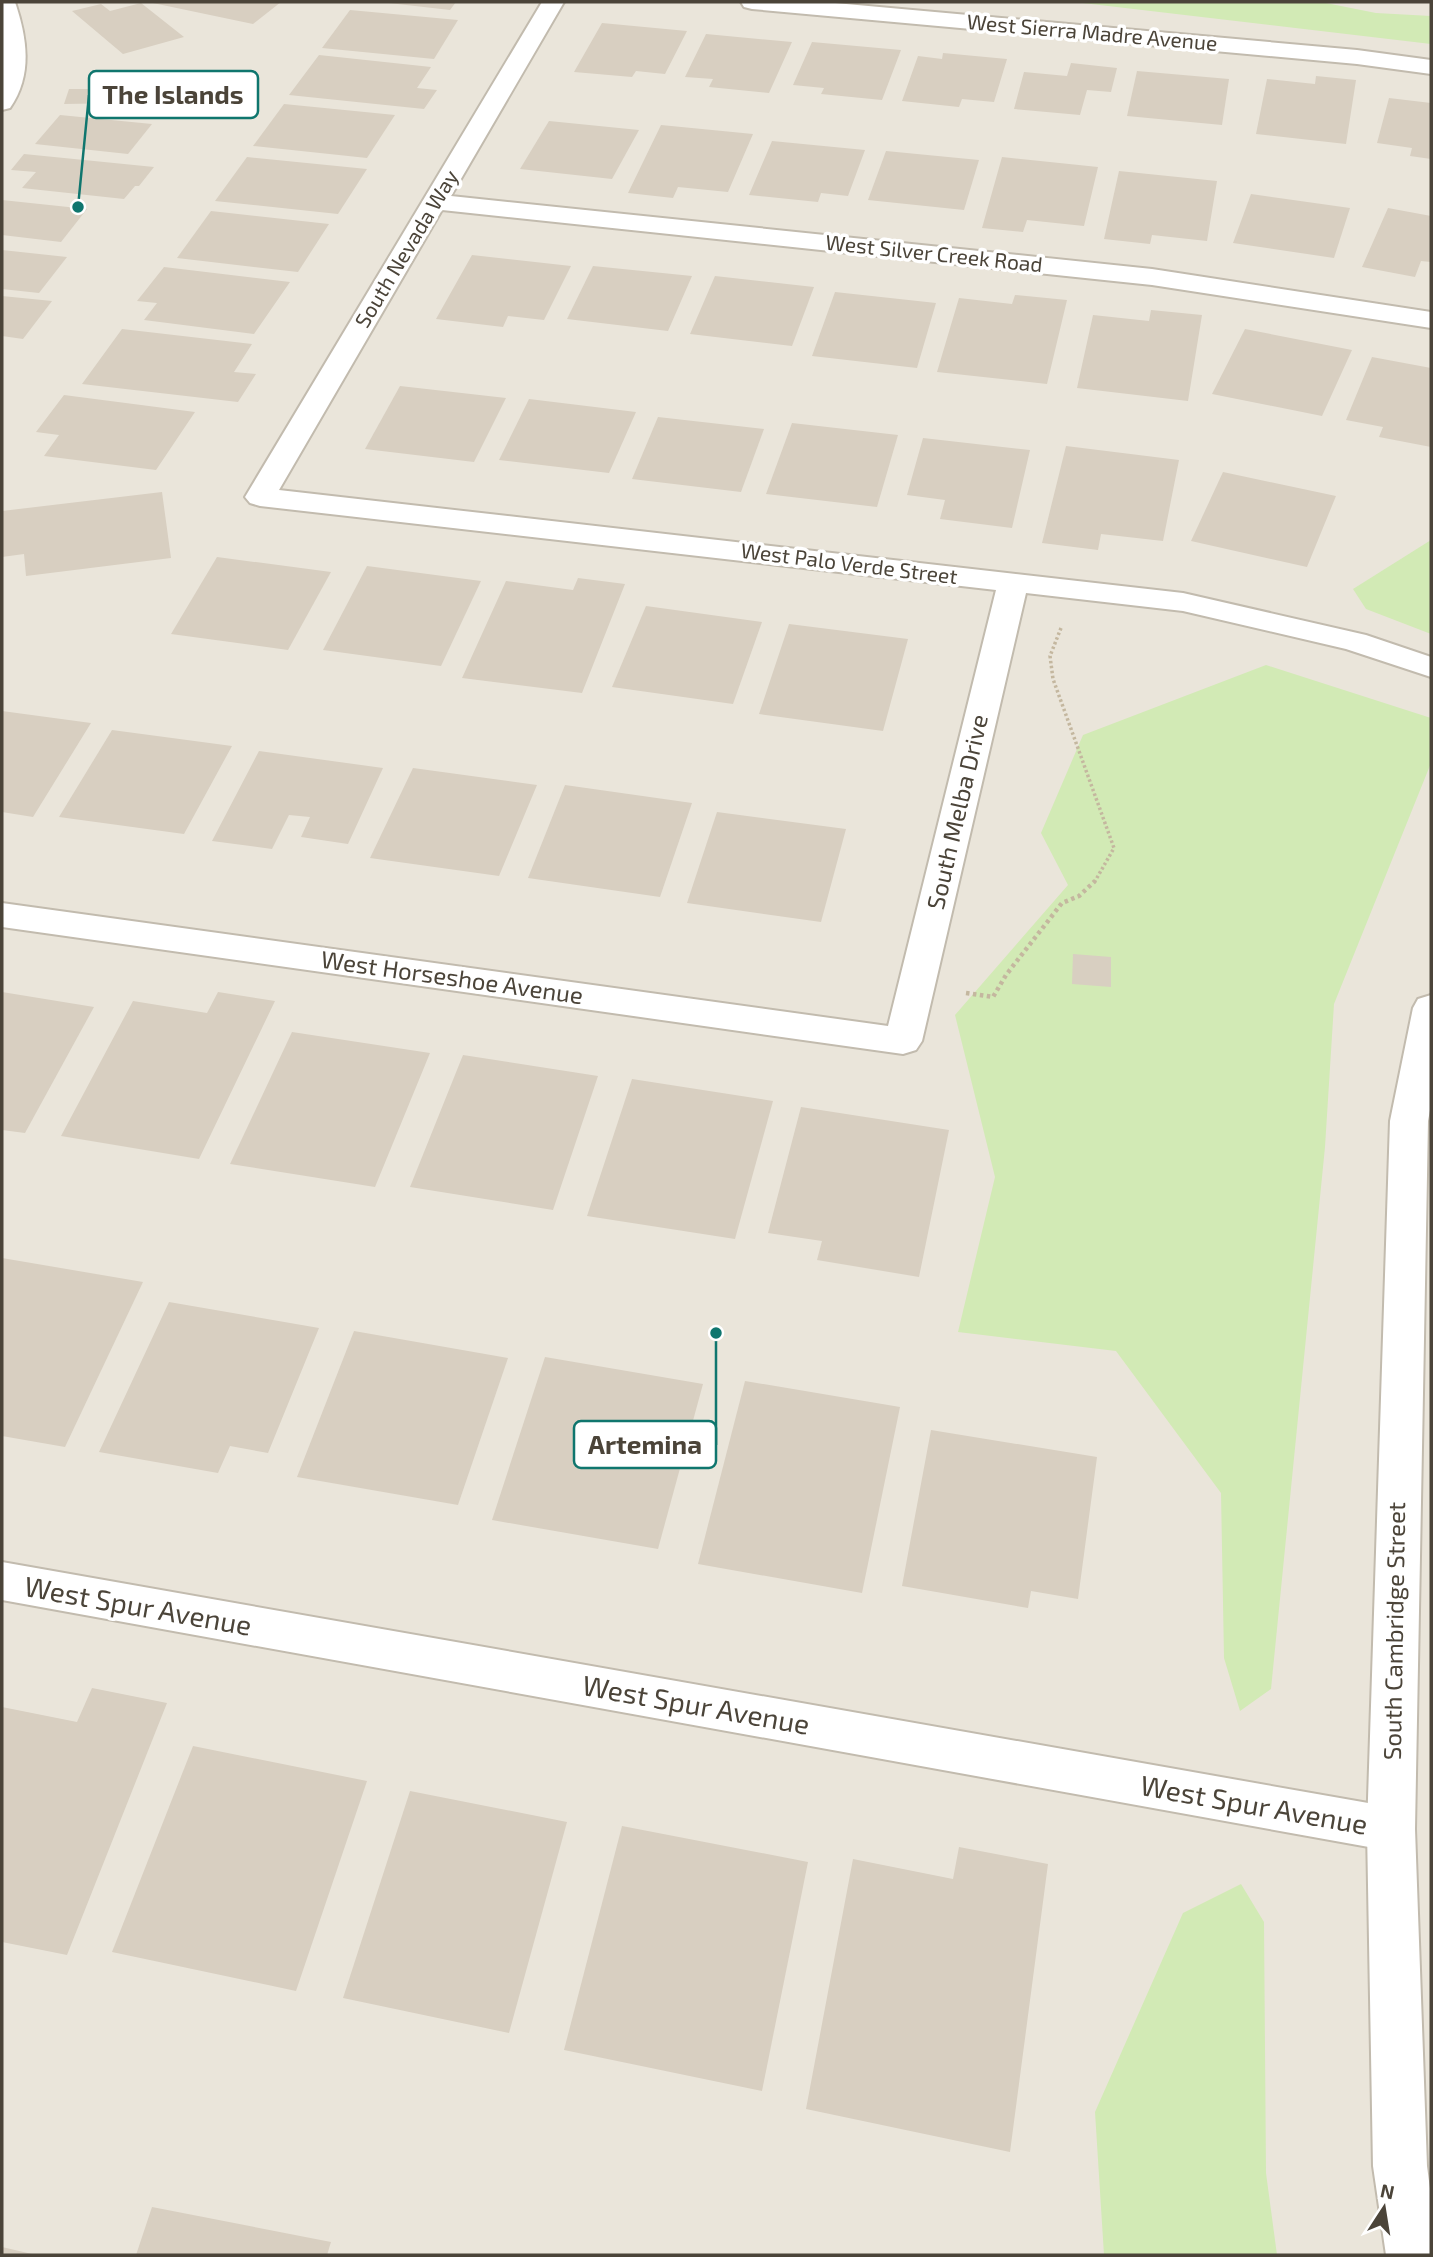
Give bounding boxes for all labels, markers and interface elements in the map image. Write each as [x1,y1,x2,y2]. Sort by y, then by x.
street label: West Sierra Madre Avenue [966,8,1218,55]
callout: The Islands [89,71,258,118]
text: The Islands [102,78,244,109]
street label: South Nevada Way [349,165,463,332]
street label: West Silver Creek Road [824,229,1044,276]
street label: West Palo Verde Street [739,537,959,588]
street label: South Melba Drive [920,711,993,912]
street label: West Horseshoe Avenue [319,944,585,1009]
callout: Artemina [574,1421,716,1468]
text: Artemina [588,1428,702,1459]
street label: South Cambridge Street [1377,1502,1410,1760]
street label: West Spur Avenue [22,1568,254,1642]
street label: West Spur Avenue [580,1667,812,1741]
street label: West Spur Avenue [1138,1767,1370,1841]
north arrow [1349,2173,1419,2243]
text: N [1379,2178,1397,2204]

